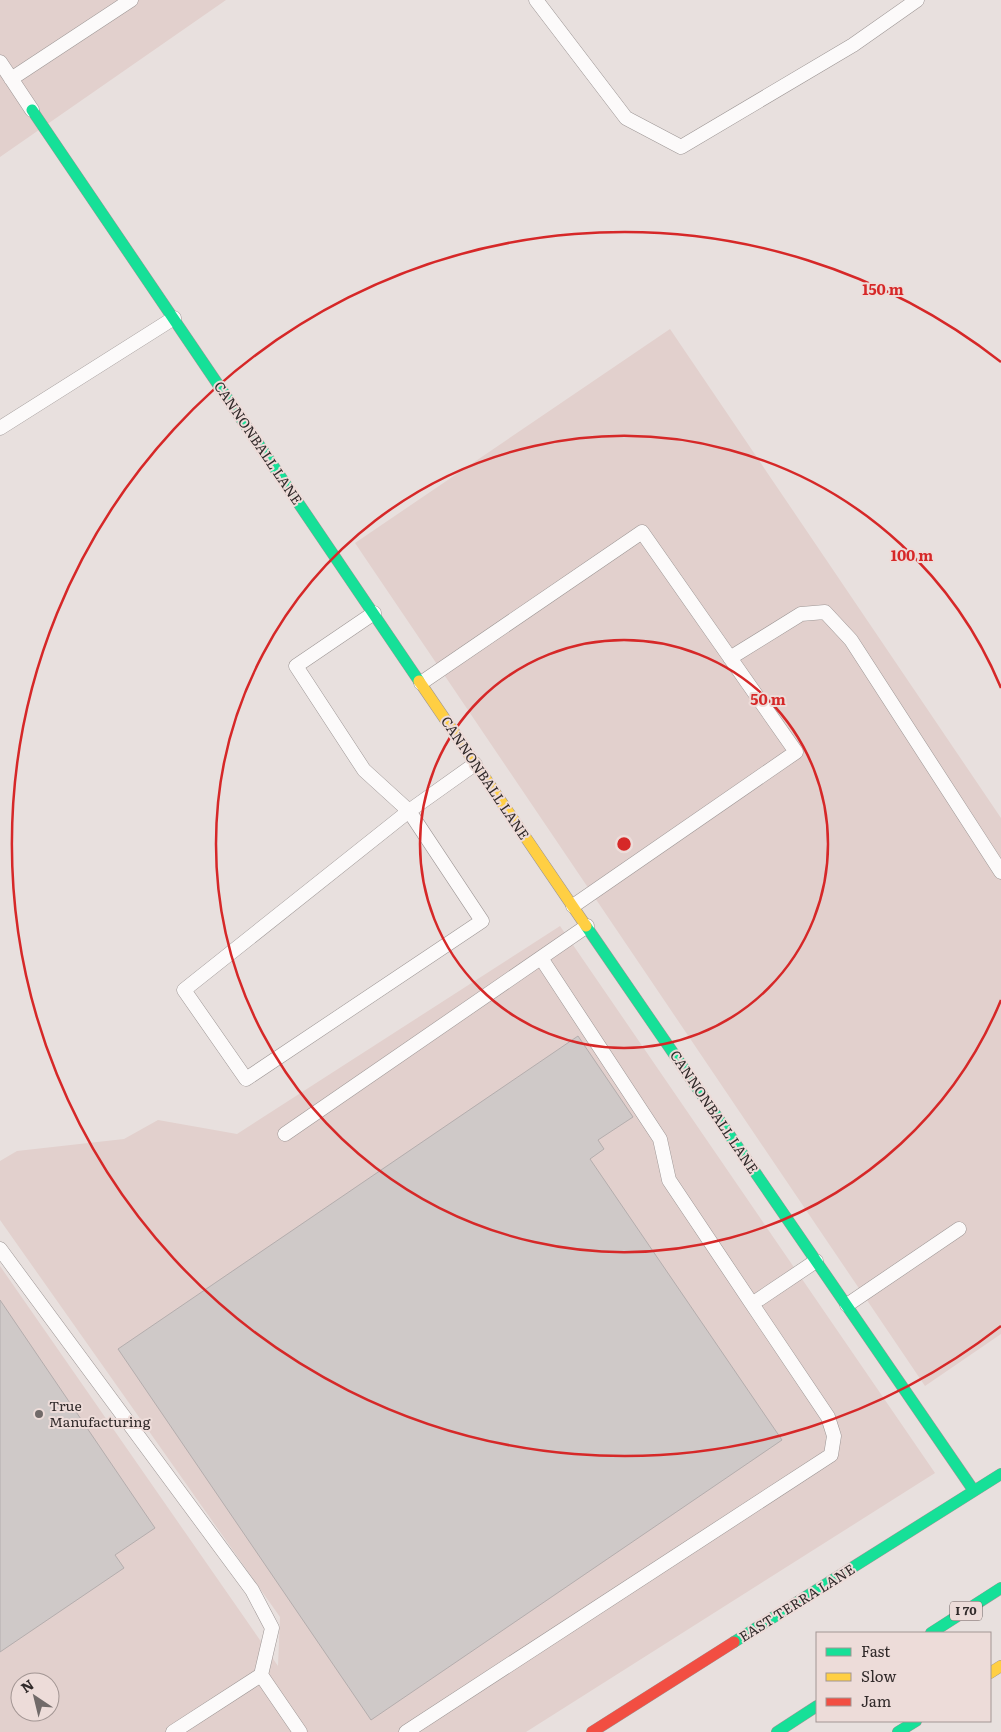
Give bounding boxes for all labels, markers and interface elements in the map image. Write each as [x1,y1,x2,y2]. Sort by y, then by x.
text: 150 m [862,277,904,300]
street label: CANNONBALL LANE [210,377,308,508]
text: 100 m [891,543,933,566]
text: 50 m [750,687,786,710]
street label: CANNONBALL LANE [437,712,535,843]
centre of rings [615,835,633,853]
street label: CANNONBALL LANE [666,1046,764,1177]
place label: True Manufacturing [49,1395,151,1431]
marker: True Manufacturing [33,1408,45,1420]
street label: EAST TERRA LANE [735,1558,858,1646]
road number: I 70 [950,1602,982,1620]
legend [816,1632,991,1722]
text: Fast [861,1639,890,1662]
text: Slow [861,1664,896,1687]
north arrow [10,1672,60,1722]
text: N [16,1674,38,1697]
text: Jam [861,1689,892,1712]

